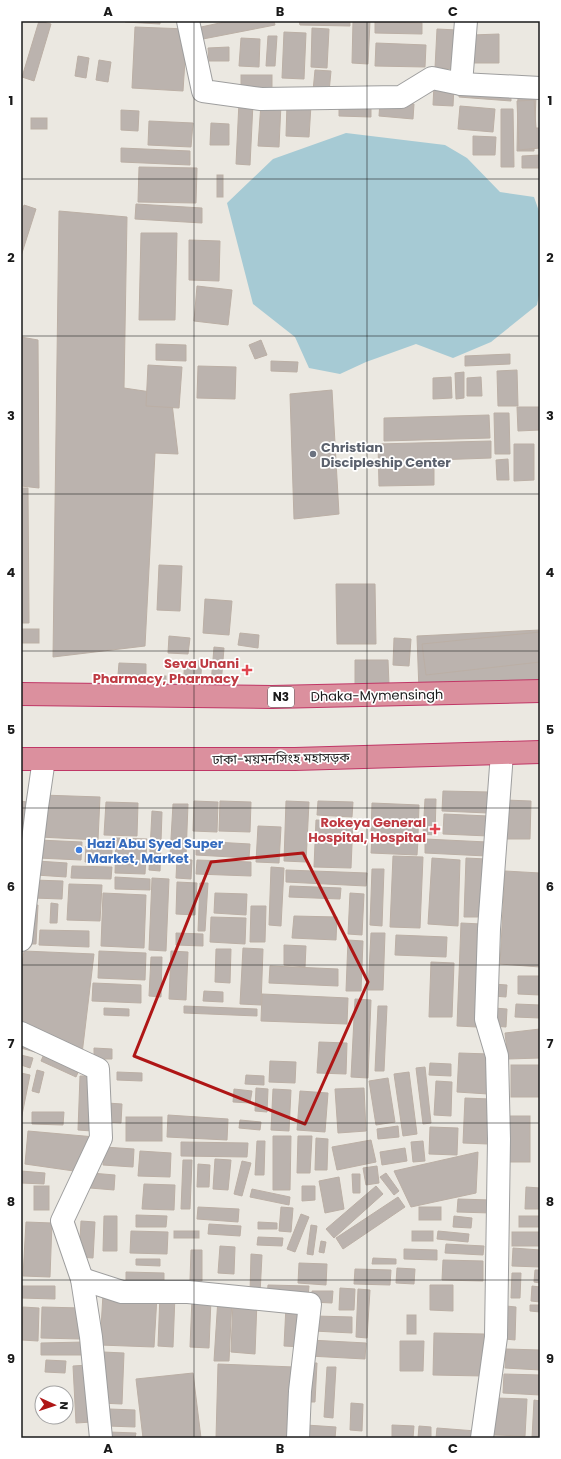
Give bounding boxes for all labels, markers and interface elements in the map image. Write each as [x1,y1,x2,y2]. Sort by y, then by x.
text: A [103,2,113,21]
text: B [276,2,285,21]
text: C [448,2,458,21]
text: 1 [9,91,13,110]
text: 1 [548,91,552,110]
text: 2 [7,248,15,267]
text: 2 [546,248,554,267]
text: 3 [7,406,15,425]
text: 3 [546,406,554,425]
place label: Christian Discipleship Center [321,438,451,472]
marker: Christian Discipleship Center [308,449,318,459]
text: 4 [7,563,16,582]
text: 4 [546,563,555,582]
place label: Seva Unani Pharmacy, Pharmacy [93,654,240,688]
marker: Seva Unani Pharmacy, Pharmacy [242,665,252,675]
street label: Dhaka-Mymensingh [311,685,443,706]
road number: N3 [268,687,294,707]
text: 5 [7,720,15,739]
text: 5 [546,720,554,739]
street label: ঢাকা-ময়মনসিংহ মহাসড়ক [211,748,350,769]
place label: Rokeya General Hospital, Hospital [308,813,426,847]
marker: Rokeya General Hospital, Hospital [429,823,441,835]
place label: Hazi Abu Syed Super Market, Market [87,834,224,868]
marker: Hazi Abu Syed Super Market, Market [74,845,84,855]
text: 6 [7,877,15,896]
text: 6 [546,877,554,896]
text: 7 [8,1034,15,1053]
text: 7 [547,1034,554,1053]
text: 8 [7,1192,15,1211]
text: 8 [546,1192,554,1211]
text: 9 [7,1349,15,1368]
text: 9 [546,1349,554,1368]
north arrow [34,1385,74,1425]
text: N [56,1401,72,1410]
text: A [103,1439,113,1458]
text: B [276,1439,285,1458]
text: C [448,1439,458,1458]

